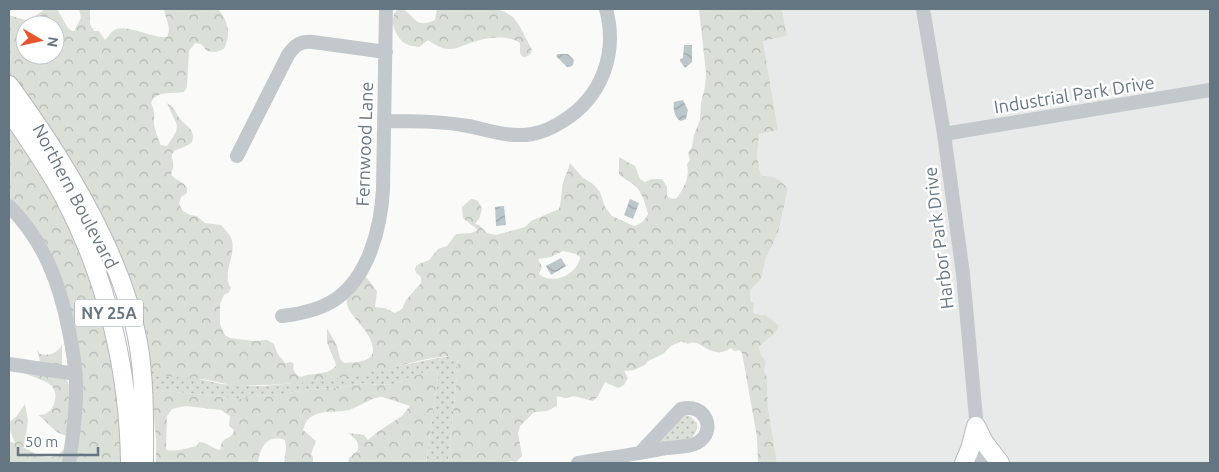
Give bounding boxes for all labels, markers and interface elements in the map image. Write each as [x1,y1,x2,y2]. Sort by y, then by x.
north arrow [15,15,65,65]
text: N [44,36,62,48]
street label: Industrial Park Drive [992,71,1156,117]
street label: Fernwood Lane [352,81,376,207]
street label: Northern Boulevard [29,120,123,272]
street label: Harbor Park Drive [919,166,957,310]
road number: NY 25A [75,300,143,326]
scale bar [18,424,98,456]
text: 50 m [25,433,58,450]

